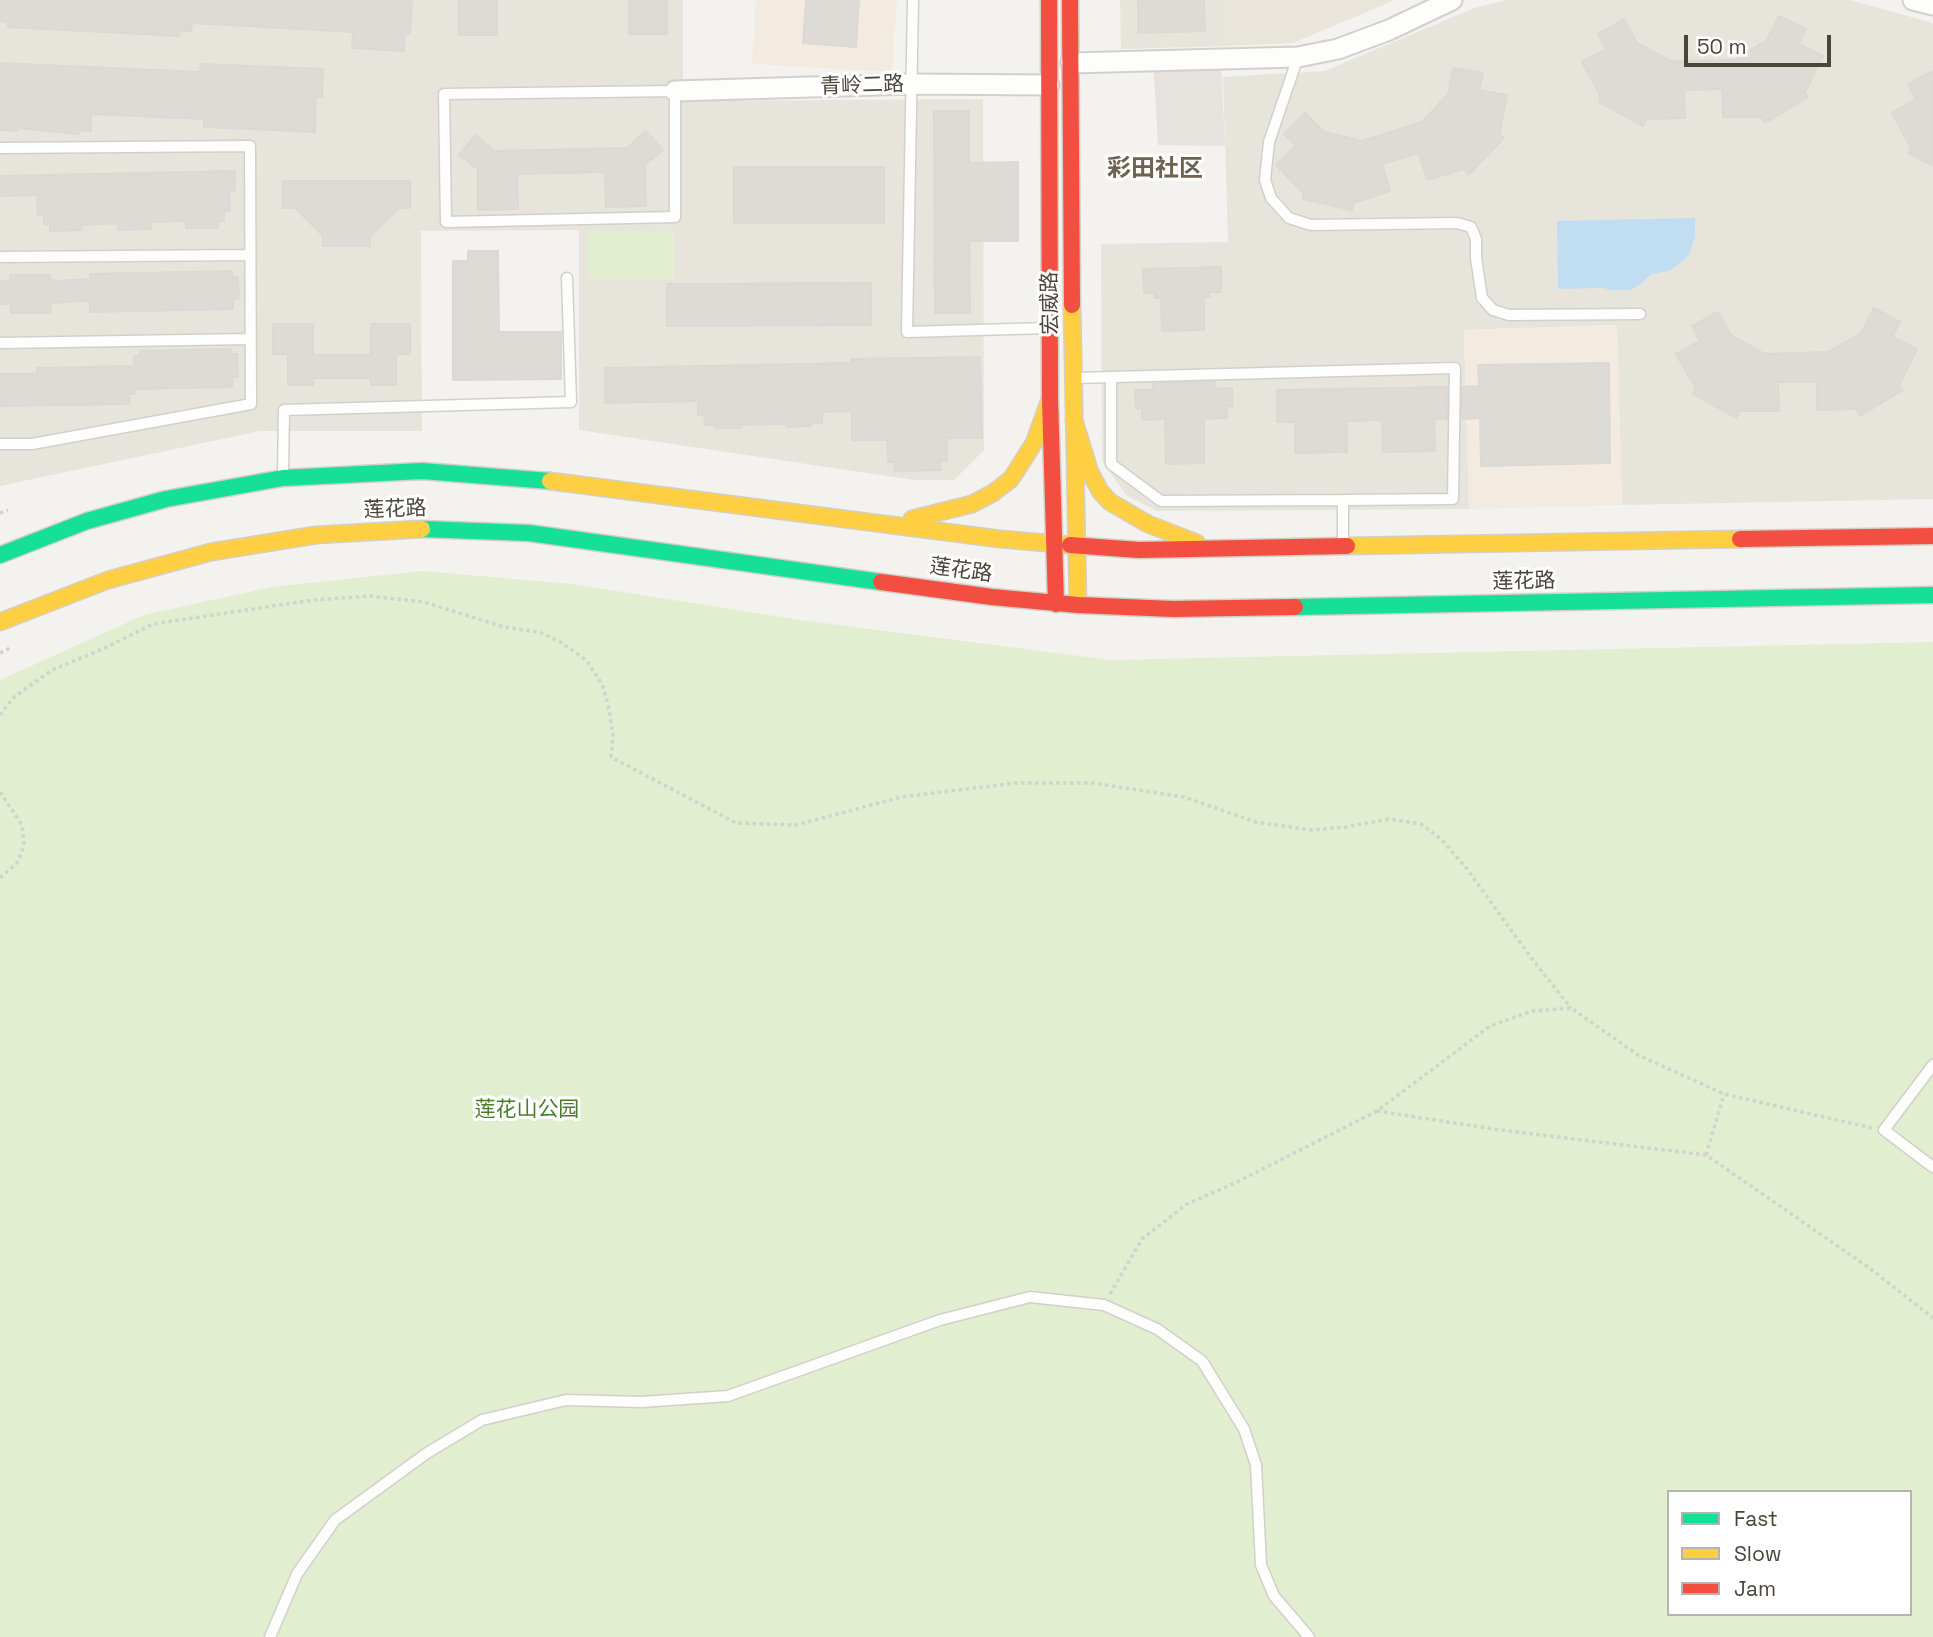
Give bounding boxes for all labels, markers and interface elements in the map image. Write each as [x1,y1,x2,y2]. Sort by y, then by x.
scale bar [1688,21,1835,65]
text: 50 m [1697,33,1747,60]
street label: 青岭二路 [820,72,904,100]
district label: 彩田社区 [1107,155,1203,183]
street label: 宏威路 [1038,271,1064,335]
street label: 莲花路 [363,496,427,524]
street label: 莲花路 [928,554,994,588]
street label: 莲花路 [1492,569,1556,595]
park label: 莲花山公园 [475,1097,579,1123]
legend [1667,1490,1912,1616]
text: Fast [1734,1505,1778,1532]
text: Slow [1734,1540,1782,1567]
text: Jam [1734,1575,1776,1602]

